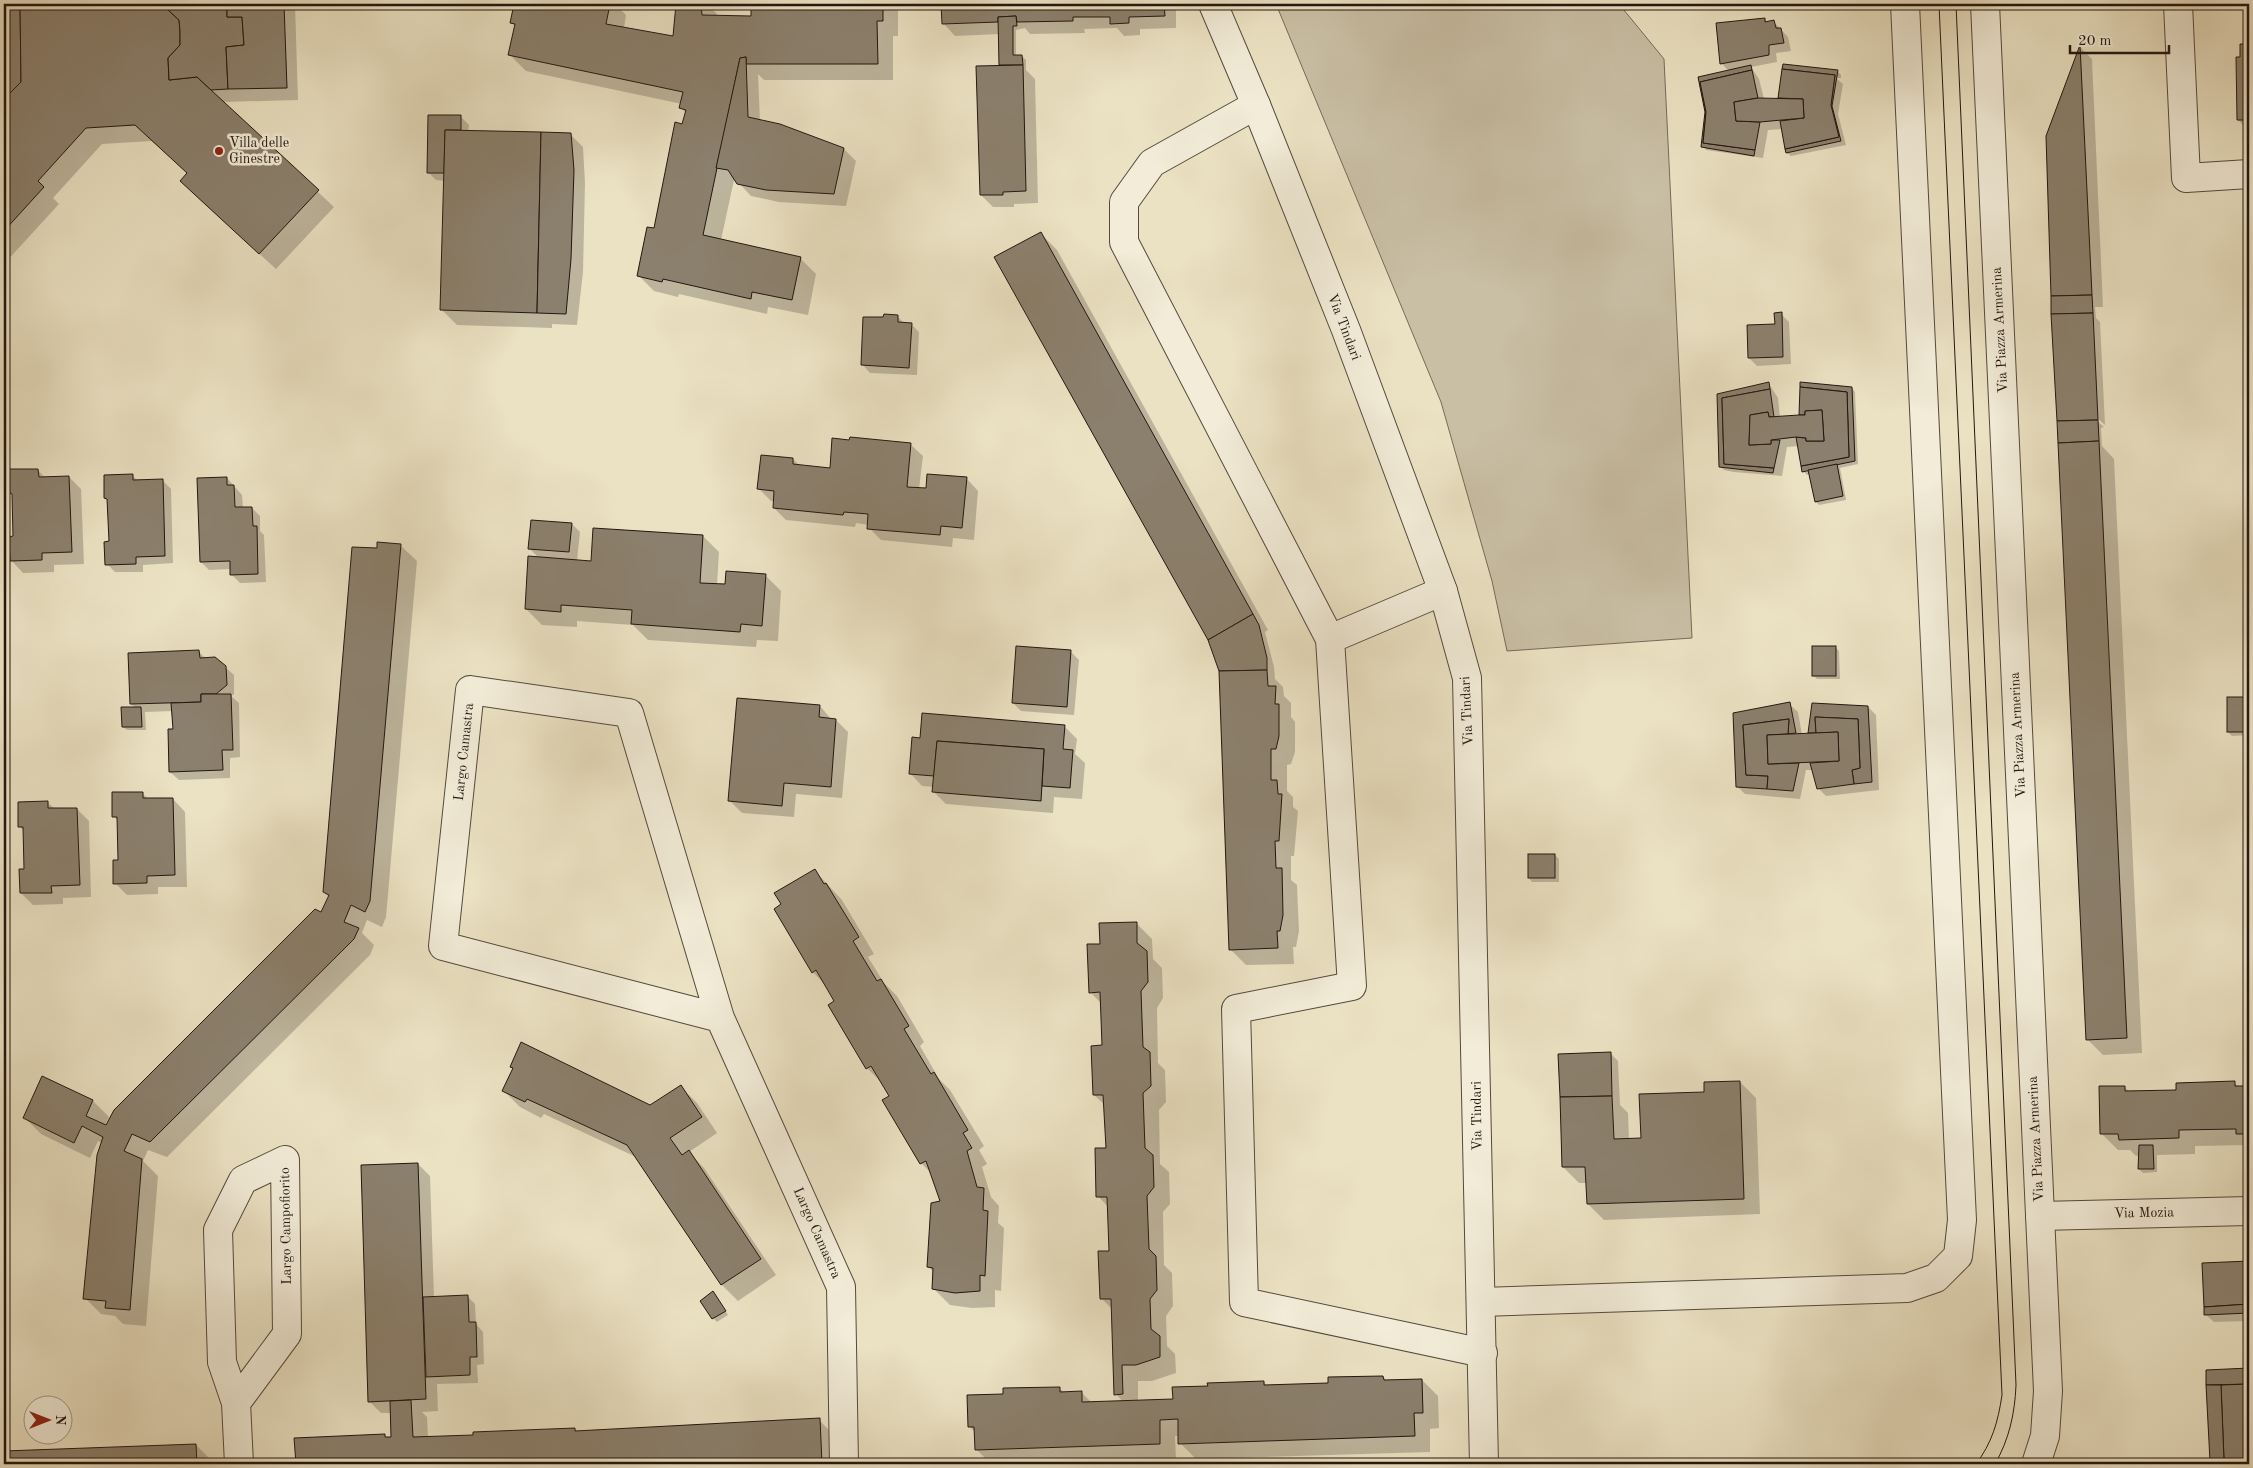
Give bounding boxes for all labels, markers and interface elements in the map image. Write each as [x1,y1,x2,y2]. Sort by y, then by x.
scale bar [2070,22,2169,54]
text: 20 m [2078,34,2112,49]
place label: Villa delle Ginestre [229,136,289,166]
marker: Villa delle Ginestre [213,145,225,157]
street label: Via Piazza Armerina [1990,267,2010,393]
street label: Via Tindari [1325,292,1363,362]
street label: Via Piazza Armerina [2008,672,2028,798]
street label: Via Tindari [1458,676,1476,746]
street label: Largo Camastra [452,702,476,802]
street label: Via Piazza Armerina [2026,1076,2046,1202]
street label: Via Tindari [1469,1081,1485,1151]
street label: Largo Campofiorito [278,1167,294,1285]
street label: Largo Camastra [791,1185,843,1281]
street label: Via Mozia [2114,1205,2174,1221]
north arrow [22,1396,72,1446]
text: N [53,1415,67,1426]

